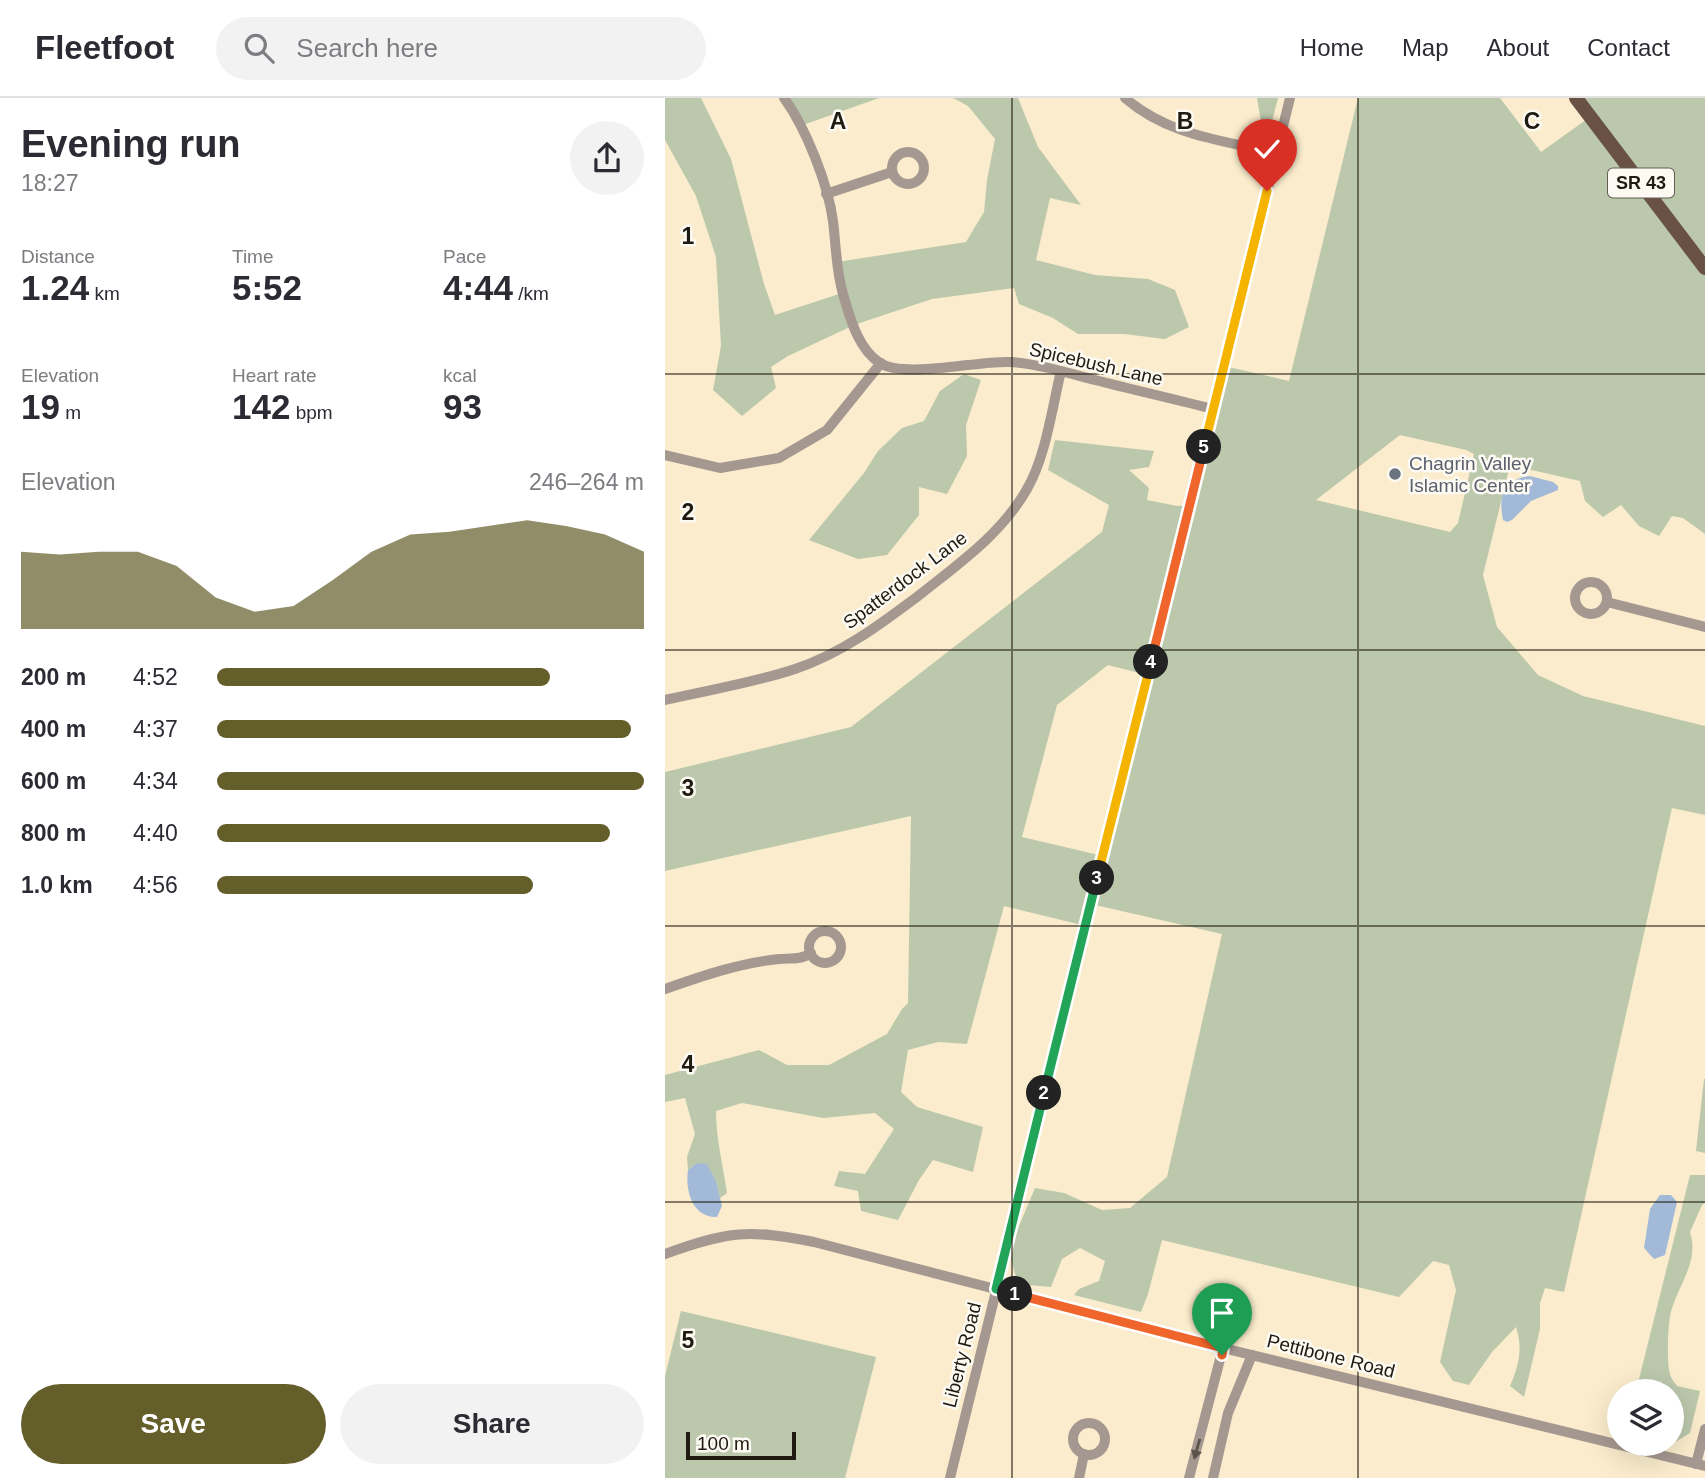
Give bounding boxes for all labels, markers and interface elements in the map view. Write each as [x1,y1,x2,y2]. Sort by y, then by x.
search box [216,17,706,80]
text: Fleetfoot [35,29,174,66]
icon: search [240,29,278,67]
text: Search here [296,33,438,63]
text: Home [1300,34,1364,61]
text: Map [1402,34,1449,61]
text: About [1487,34,1549,61]
text: Contact [1587,34,1670,61]
text: A [830,108,846,134]
text: B [1177,108,1193,134]
text: C [1524,108,1540,134]
pin [1237,119,1297,191]
button: share [570,121,644,195]
text: Evening run [21,123,241,165]
icon: check [1248,130,1286,168]
road number: SR 43 [1608,168,1674,198]
text: 18:27 [21,170,79,196]
text: 1 [682,223,695,249]
text: Distance [21,246,95,267]
text: Time [232,246,274,267]
text: Pace [443,246,486,267]
text: 1.24 [21,268,89,307]
text: 5:52 [232,268,302,307]
text: 4:44 [443,268,513,307]
text: km [89,283,120,304]
text: /km [513,283,549,304]
street label: Spicebush Lane [1027,338,1165,390]
text: Elevation [21,365,99,386]
text: Heart rate [232,365,316,386]
text: kcal [443,365,477,386]
text: 19 [21,387,60,426]
text: 142 [232,387,290,426]
text: 93 [443,387,482,426]
text: m [60,402,81,423]
text: bpm [290,402,333,423]
pin: 5 [1187,430,1221,464]
text: 5 [1198,436,1209,457]
place label: Chagrin Valley Islamic Center [1409,453,1532,496]
marker: Chagrin Valley Islamic Center [1387,466,1403,482]
text: Elevation [21,469,116,495]
text: 246–264 m [529,469,644,495]
text: 2 [682,499,694,525]
street label: Spatterdock Lane [839,527,971,633]
pin: 4 [1133,644,1169,680]
text: 4 [1145,651,1156,672]
text: 200 m [21,664,86,690]
text: 4:52 [133,664,178,690]
text: 400 m [21,716,86,742]
text: 4:37 [133,716,178,742]
text: 600 m [21,768,86,794]
text: 4:34 [133,768,178,794]
text: 3 [682,775,694,801]
text: 800 m [21,820,86,846]
text: 4:40 [133,820,178,846]
pin: 3 [1079,860,1115,896]
text: 3 [1091,867,1102,888]
text: 1.0 km [21,872,93,898]
text: 4:56 [133,872,178,898]
text: 4 [682,1051,695,1077]
pin: 2 [1027,1076,1061,1110]
text: 2 [1038,1082,1049,1103]
pin: 1 [997,1276,1033,1312]
text: 1 [1009,1283,1020,1304]
pin [1192,1283,1252,1355]
icon: arrive [1203,1294,1241,1332]
street label: Liberty Road [939,1300,985,1410]
text: 5 [682,1327,695,1353]
street label: Pettibone Road [1265,1330,1397,1382]
map controls [1607,1379,1684,1456]
button: layers [1607,1379,1684,1456]
button: Save [21,1384,326,1464]
button: Share [340,1384,644,1464]
scale bar [686,1429,796,1461]
text: 100 m [697,1433,750,1454]
one-way arrow [1191,1438,1202,1460]

